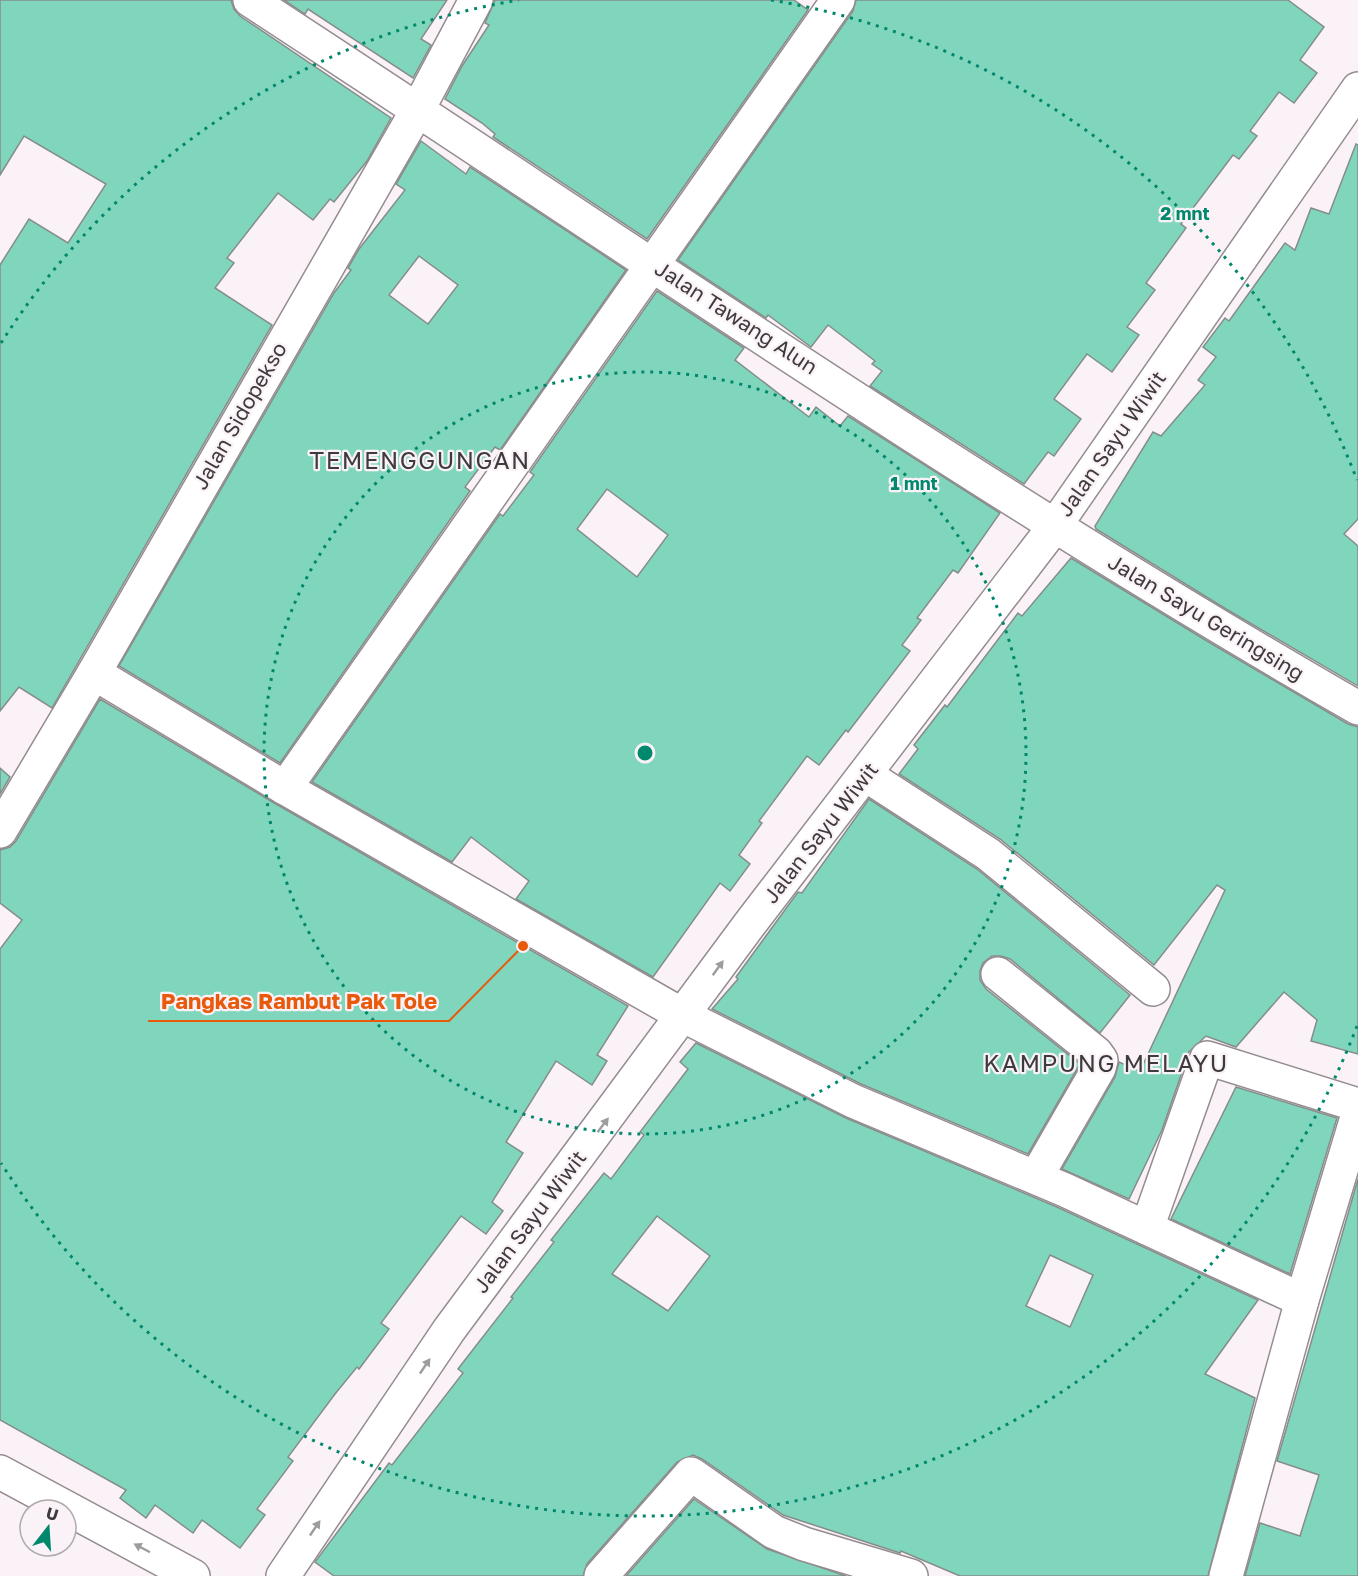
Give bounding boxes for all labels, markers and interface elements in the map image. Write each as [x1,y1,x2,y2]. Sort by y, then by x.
text: 2 mnt [1160,202,1210,224]
street label: Jalan Tawang Alun [650,255,823,379]
street label: Jalan Sidopekso [186,337,292,494]
street label: Jalan Sayu Wiwit [1051,366,1171,521]
district label: TEMENGGUNGAN [309,445,531,474]
text: 1 mnt [890,472,938,494]
street label: Jalan Sayu Geringsing [1104,548,1309,686]
centre of rings [635,743,655,763]
street label: Jalan Sayu Wiwit [757,757,883,908]
one-way arrow [712,960,724,975]
callout: Pangkas Rambut Pak Tole [148,981,449,1021]
text: Pangkas Rambut Pak Tole [161,987,437,1014]
district label: KAMPUNG MELAYU [983,1048,1229,1077]
one-way arrow [596,1117,608,1132]
street label: Jalan Sayu Wiwit [467,1145,591,1298]
one-way arrow [419,1358,430,1374]
north arrow [18,1498,78,1558]
text: U [44,1502,61,1525]
one-way arrow [310,1519,321,1536]
one-way arrow [133,1543,150,1553]

